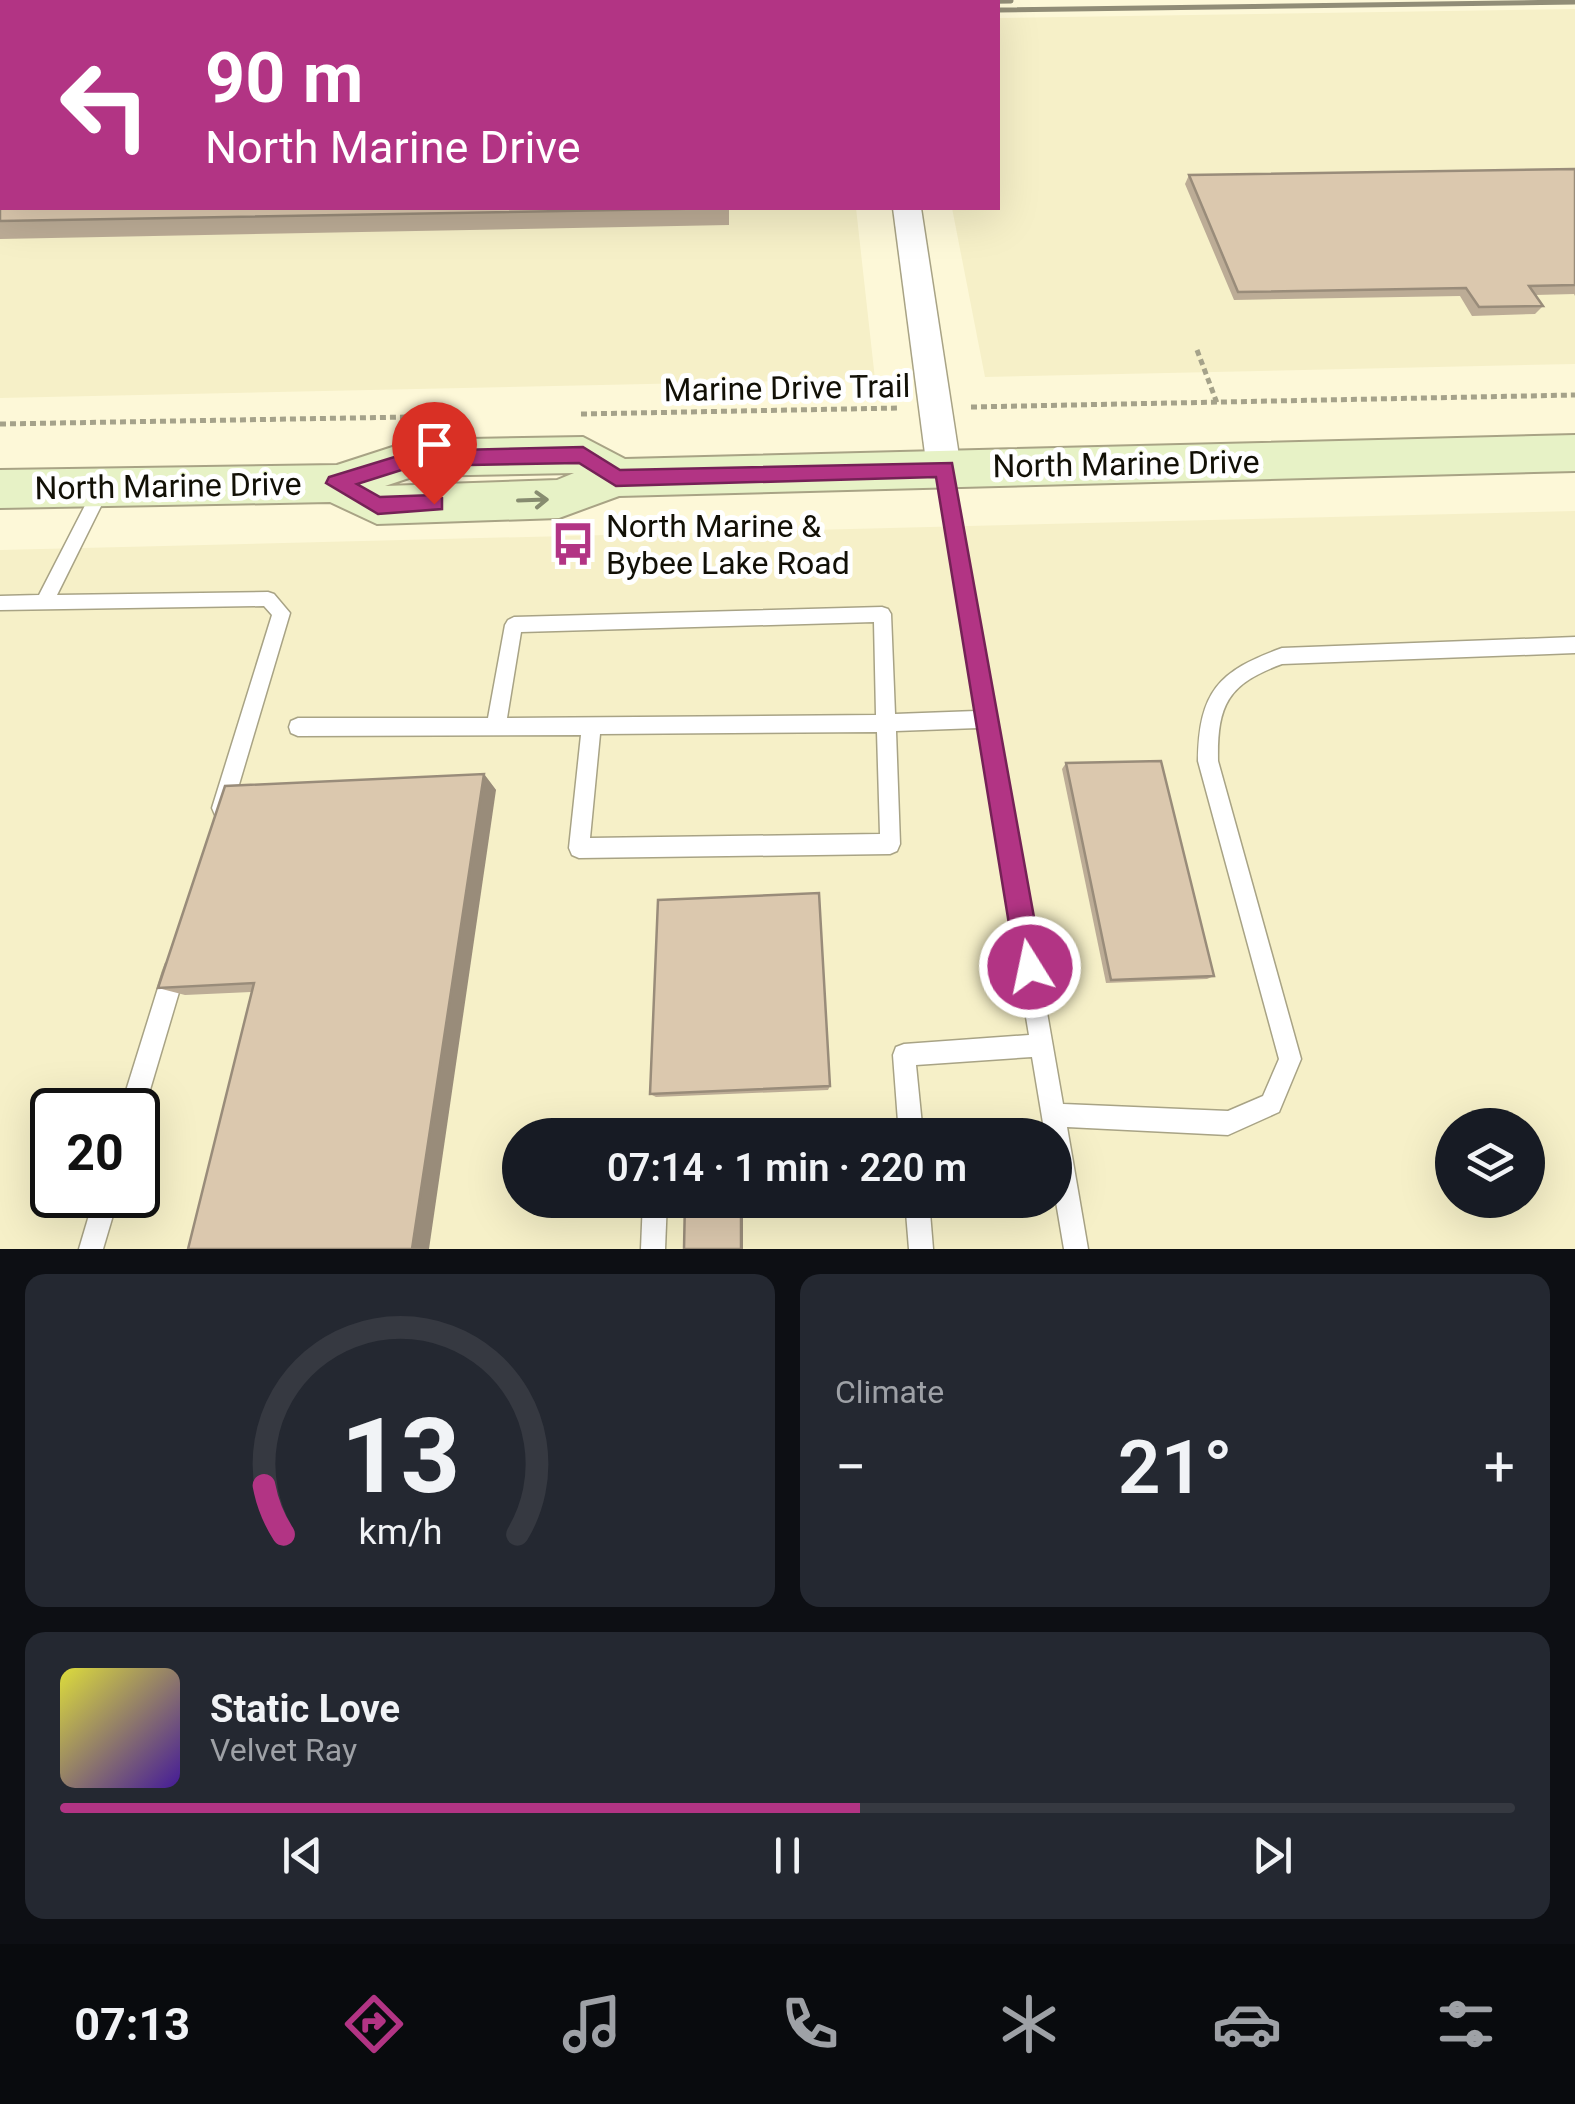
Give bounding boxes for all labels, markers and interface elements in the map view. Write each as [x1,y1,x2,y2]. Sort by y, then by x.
text: 90 m [205,37,363,119]
icon: left [40,40,170,170]
text: North Marine Drive [205,121,581,174]
street label: Marine Drive Trail [663,367,911,409]
pin [392,402,477,505]
icon: arrive [407,417,462,472]
street label: North Marine Drive [992,443,1260,485]
street label: North Marine Drive [34,465,302,507]
one-way arrow [517,490,549,509]
place label: North Marine & Bybee Lake Road [606,507,850,582]
bus stop icon: North Marine & Bybee Lake Road [549,520,597,568]
position arrow [978,915,1082,1019]
speed limit sign: 20 [30,1088,160,1218]
map controls [1435,1108,1545,1218]
button: layers [1435,1108,1545,1218]
text: 07:14 · 1 min · 220 m [607,1146,967,1190]
text: Climate [835,1373,944,1411]
text: 13 [340,1396,460,1517]
text: 21° [1118,1423,1232,1511]
text: − [835,1435,866,1499]
text: + [1484,1435,1515,1499]
text: km/h [358,1511,442,1553]
text: Static Love [210,1687,400,1731]
text: Velvet Ray [210,1731,357,1769]
icon: previous [275,1828,330,1883]
icon: pause [760,1828,815,1883]
icon: next [1245,1828,1300,1883]
icon: directions [339,1989,409,2059]
icon: music [557,1989,627,2059]
icon: phone [775,1989,845,2059]
icon: climate [994,1989,1064,2059]
icon: car [1212,1989,1282,2059]
icon: filters [1431,1989,1501,2059]
text: 07:13 [74,1998,190,2051]

